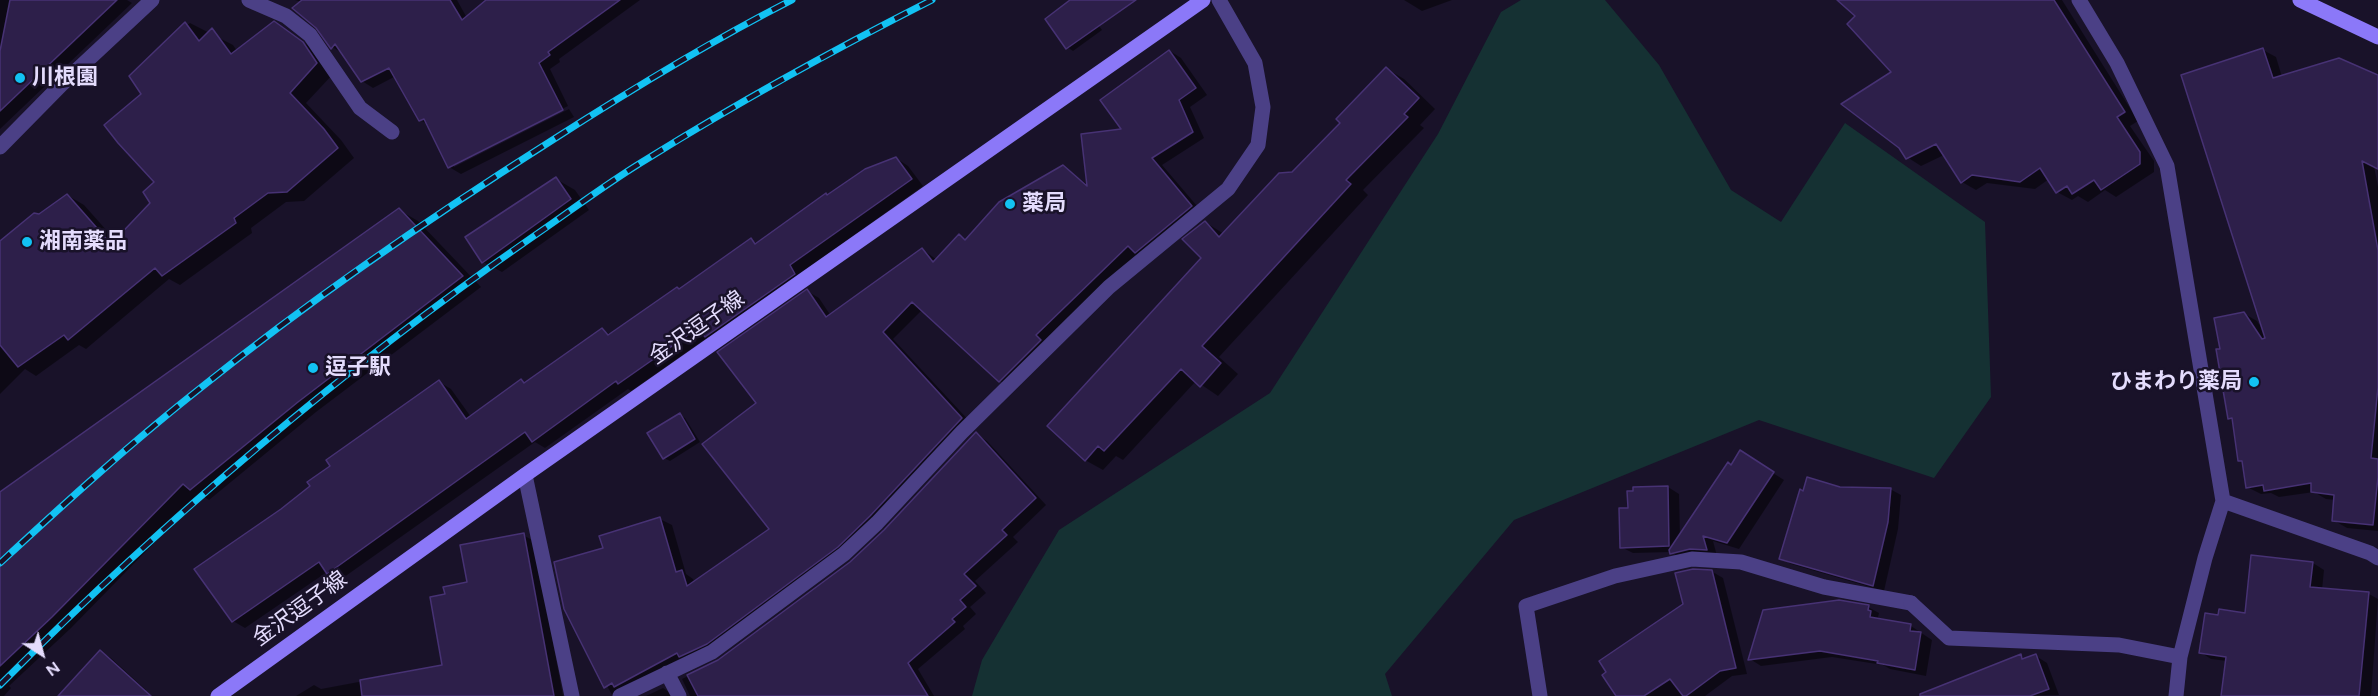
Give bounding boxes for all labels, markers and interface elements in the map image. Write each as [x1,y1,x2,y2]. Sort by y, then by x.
place label: 川根園 [32,65,98,91]
marker: 川根園 [13,71,27,85]
place label: 薬局 [1022,191,1066,217]
marker: 薬局 [1003,197,1017,211]
place label: 湘南薬品 [39,229,127,255]
marker: 湘南薬品 [20,235,34,249]
street label: 金沢逗子線 [644,286,750,370]
place label: 逗子駅 [325,355,391,381]
marker: 逗子駅 [306,361,320,375]
place label: ひまわり薬局 [2110,369,2242,395]
marker: ひまわり薬局 [2247,375,2261,389]
street label: 金沢逗子線 [248,566,352,652]
north arrow [12,624,72,684]
text: N [42,658,63,680]

